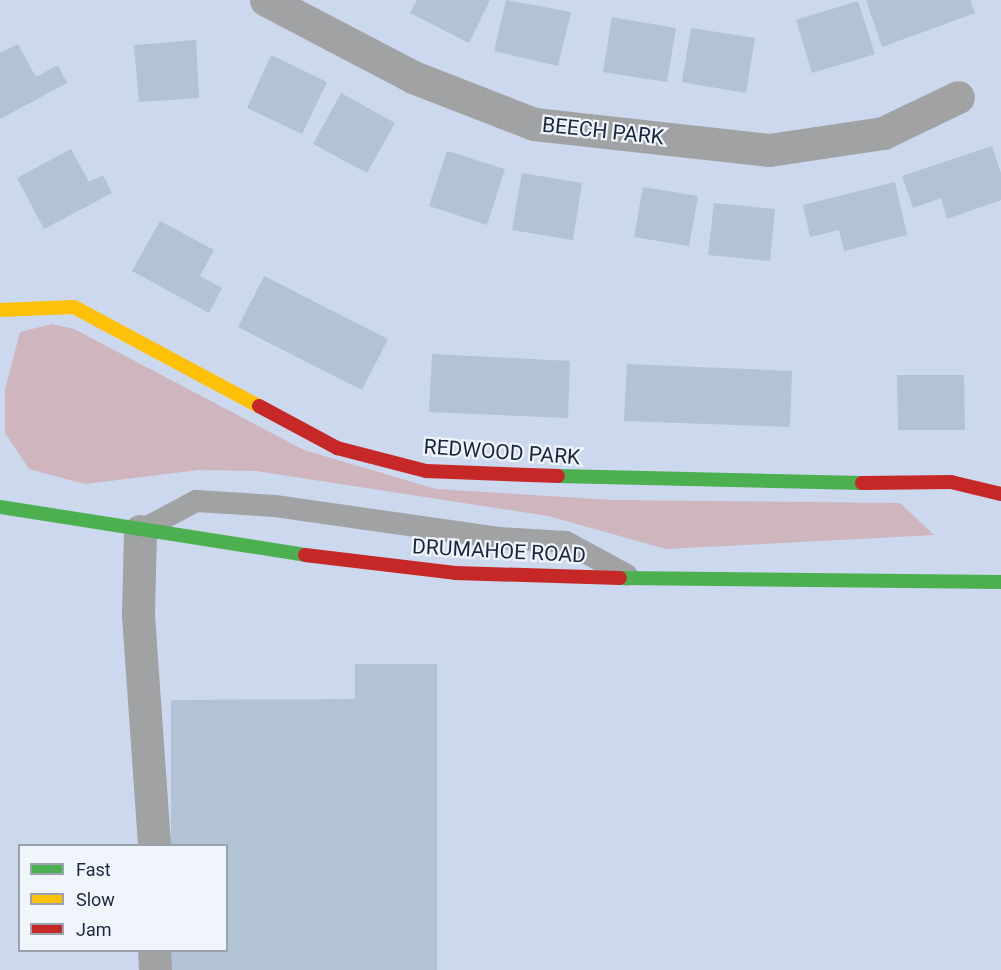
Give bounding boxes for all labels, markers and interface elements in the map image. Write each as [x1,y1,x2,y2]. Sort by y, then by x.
street label: BEECH PARK [541,112,665,150]
street label: REDWOOD PARK [423,434,581,470]
street label: DRUMAHOE ROAD [412,534,586,568]
legend [18,844,228,952]
text: Fast [76,859,111,880]
text: Slow [76,889,115,910]
text: Jam [76,919,112,940]

